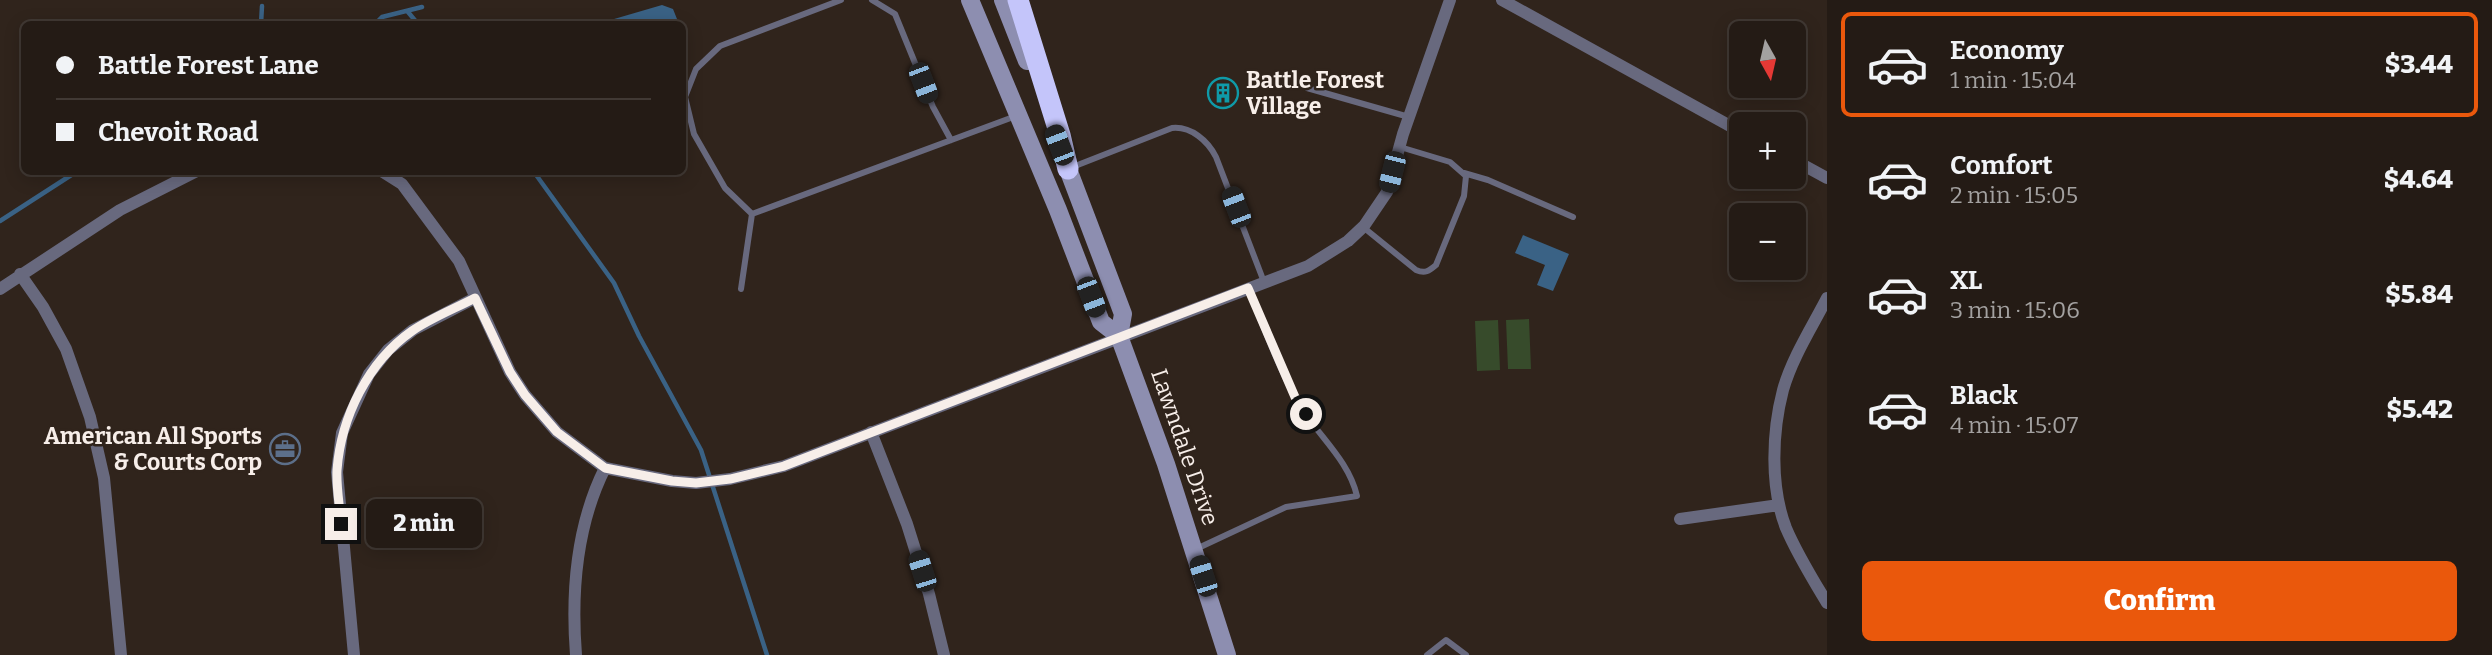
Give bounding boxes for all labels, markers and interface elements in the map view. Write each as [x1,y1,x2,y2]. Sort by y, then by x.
north arrow [1729,21,1806,98]
map controls [1729,21,1806,280]
icon: car [1866,33,1929,96]
text: Economy [1950,35,2064,66]
text: $3.44 [2385,49,2453,80]
text: Battle Forest Lane [98,50,319,81]
car [906,60,941,106]
place label: Battle Forest Village [1246,66,1384,120]
text: 1 min · 15:04 [1950,66,2076,94]
building icon: Battle Forest Village [1206,76,1240,110]
button: + [1729,112,1806,189]
text: Chevoit Road [98,117,259,148]
car [1042,122,1077,168]
icon: car [1866,148,1929,211]
car [1377,149,1408,195]
text: Comfort [1950,150,2053,181]
text: $4.64 [2384,164,2453,195]
text: 2 min · 15:05 [1950,181,2078,209]
car [1219,184,1254,230]
button: − [1729,203,1806,280]
icon: car [1866,263,1929,326]
text: XL [1950,265,1982,296]
car [1074,274,1109,320]
text: $5.84 [2385,279,2453,310]
text: 3 min · 15:06 [1950,296,2080,324]
street label: Lawndale Drive [1145,365,1225,529]
icon: car [1866,378,1929,441]
text: Black [1950,380,2018,411]
text: $5.42 [2386,394,2453,425]
route start [1290,398,1322,430]
text: 4 min · 15:07 [1950,411,2078,439]
place label: American All Sports & Courts Corp [44,422,262,476]
office icon: American All Sports & Courts Corp [268,432,302,466]
callout: 2 min [366,500,481,548]
route end [325,508,357,540]
text: 2 min [393,509,455,537]
car [906,548,939,594]
car [1187,553,1220,599]
button: Confirm [1862,561,2457,641]

